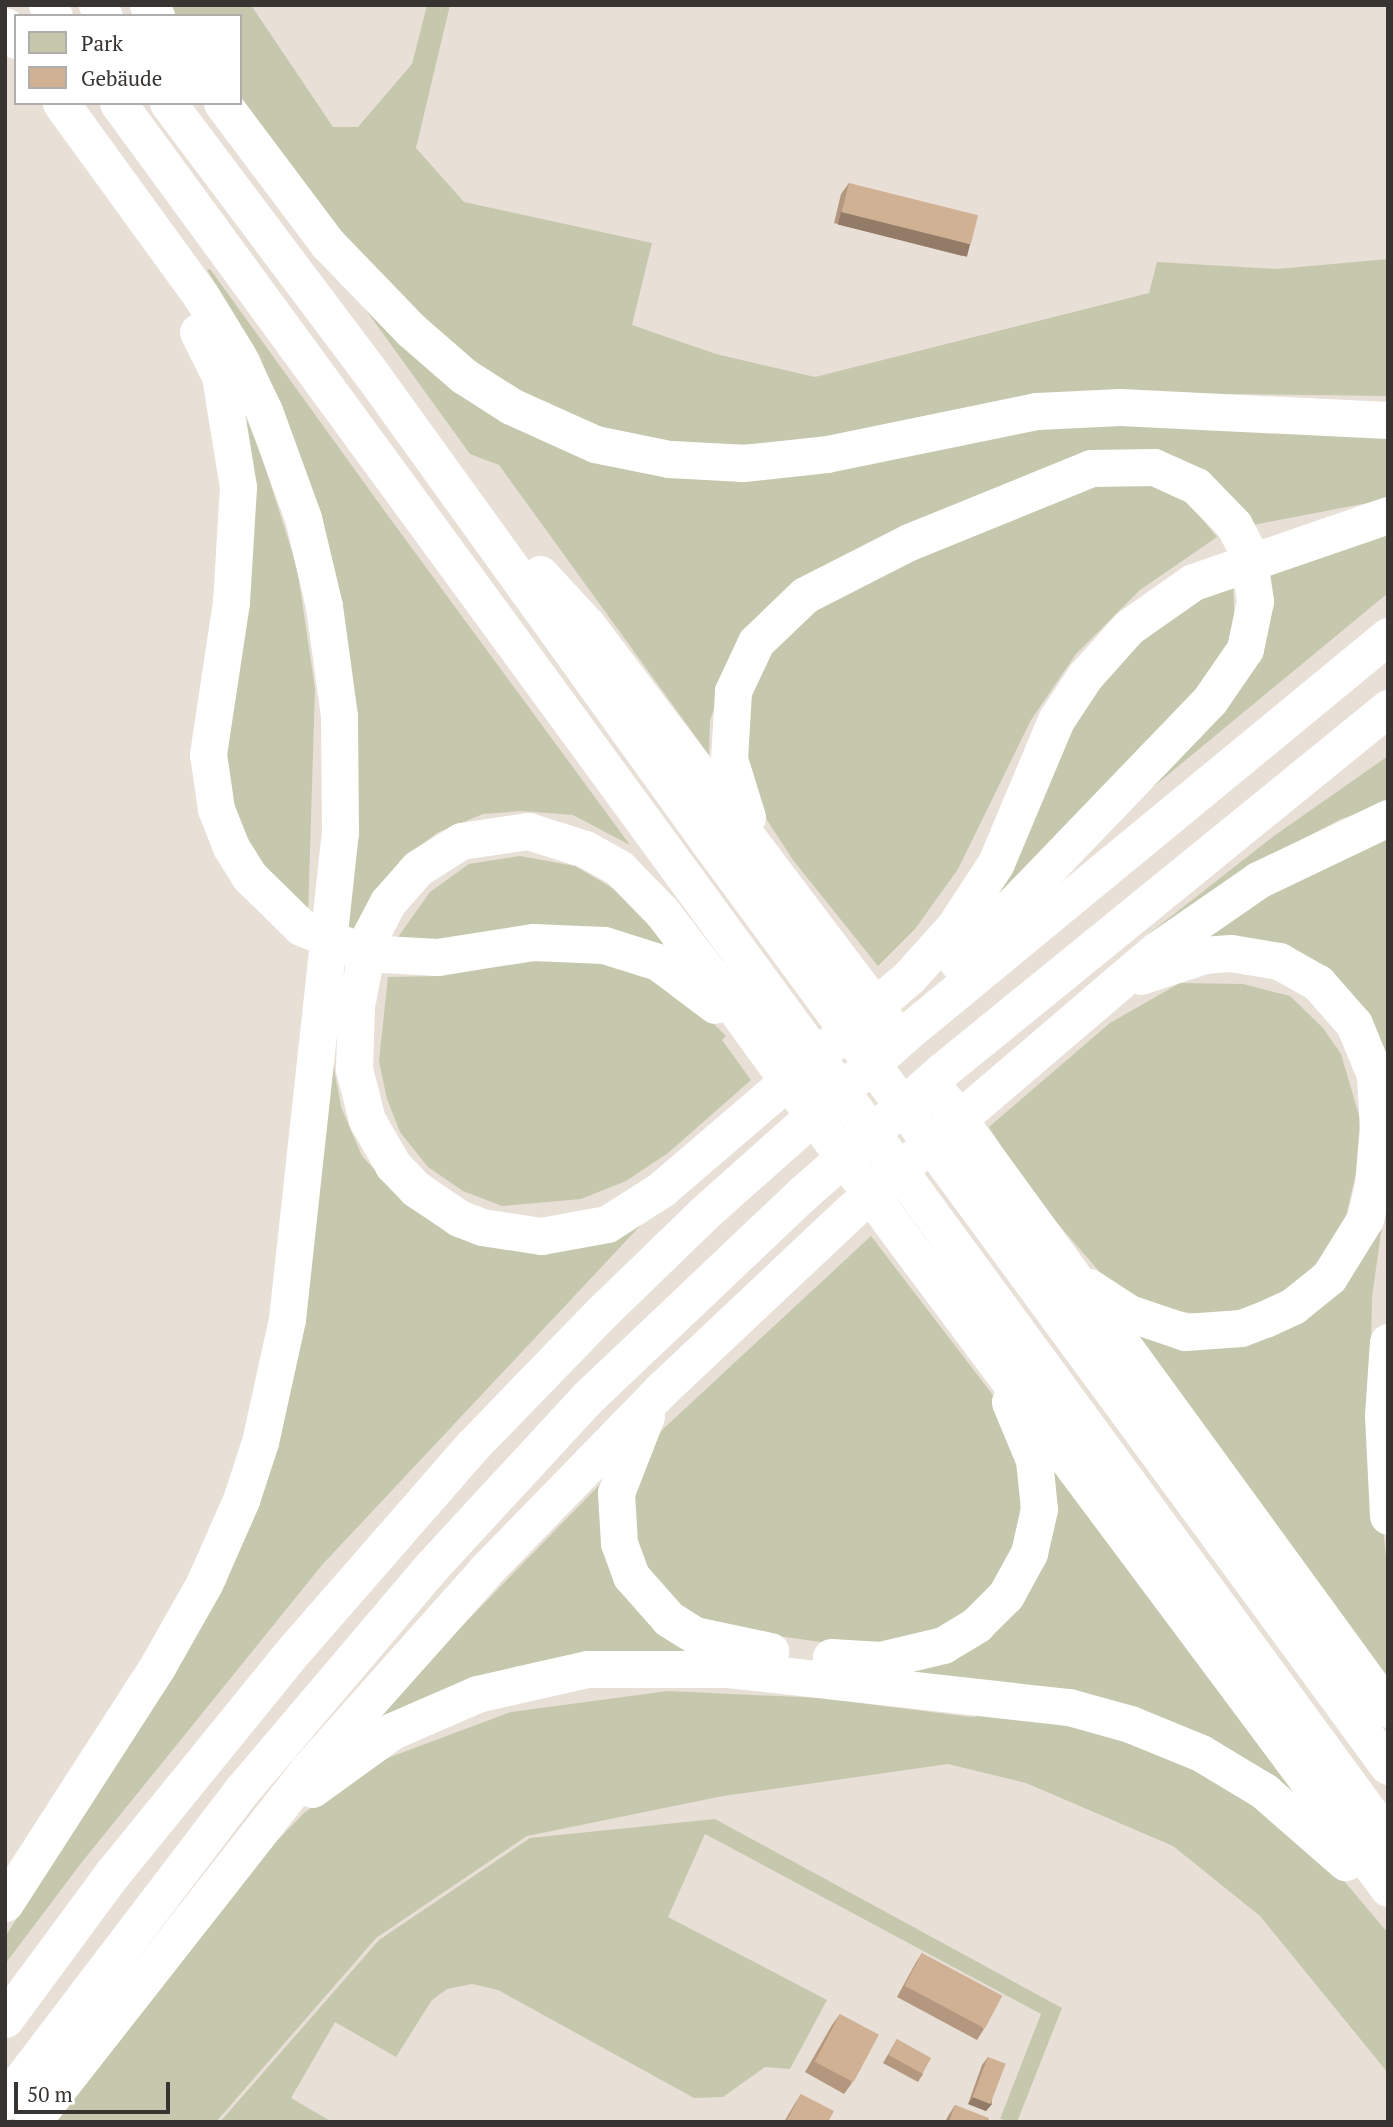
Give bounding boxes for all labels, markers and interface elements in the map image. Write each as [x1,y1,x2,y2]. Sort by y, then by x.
legend [14,14,242,105]
text: Park [81,29,123,57]
text: Gebäude [81,64,162,92]
scale bar [18,2068,173,2112]
text: 50 m [27,2080,73,2108]

